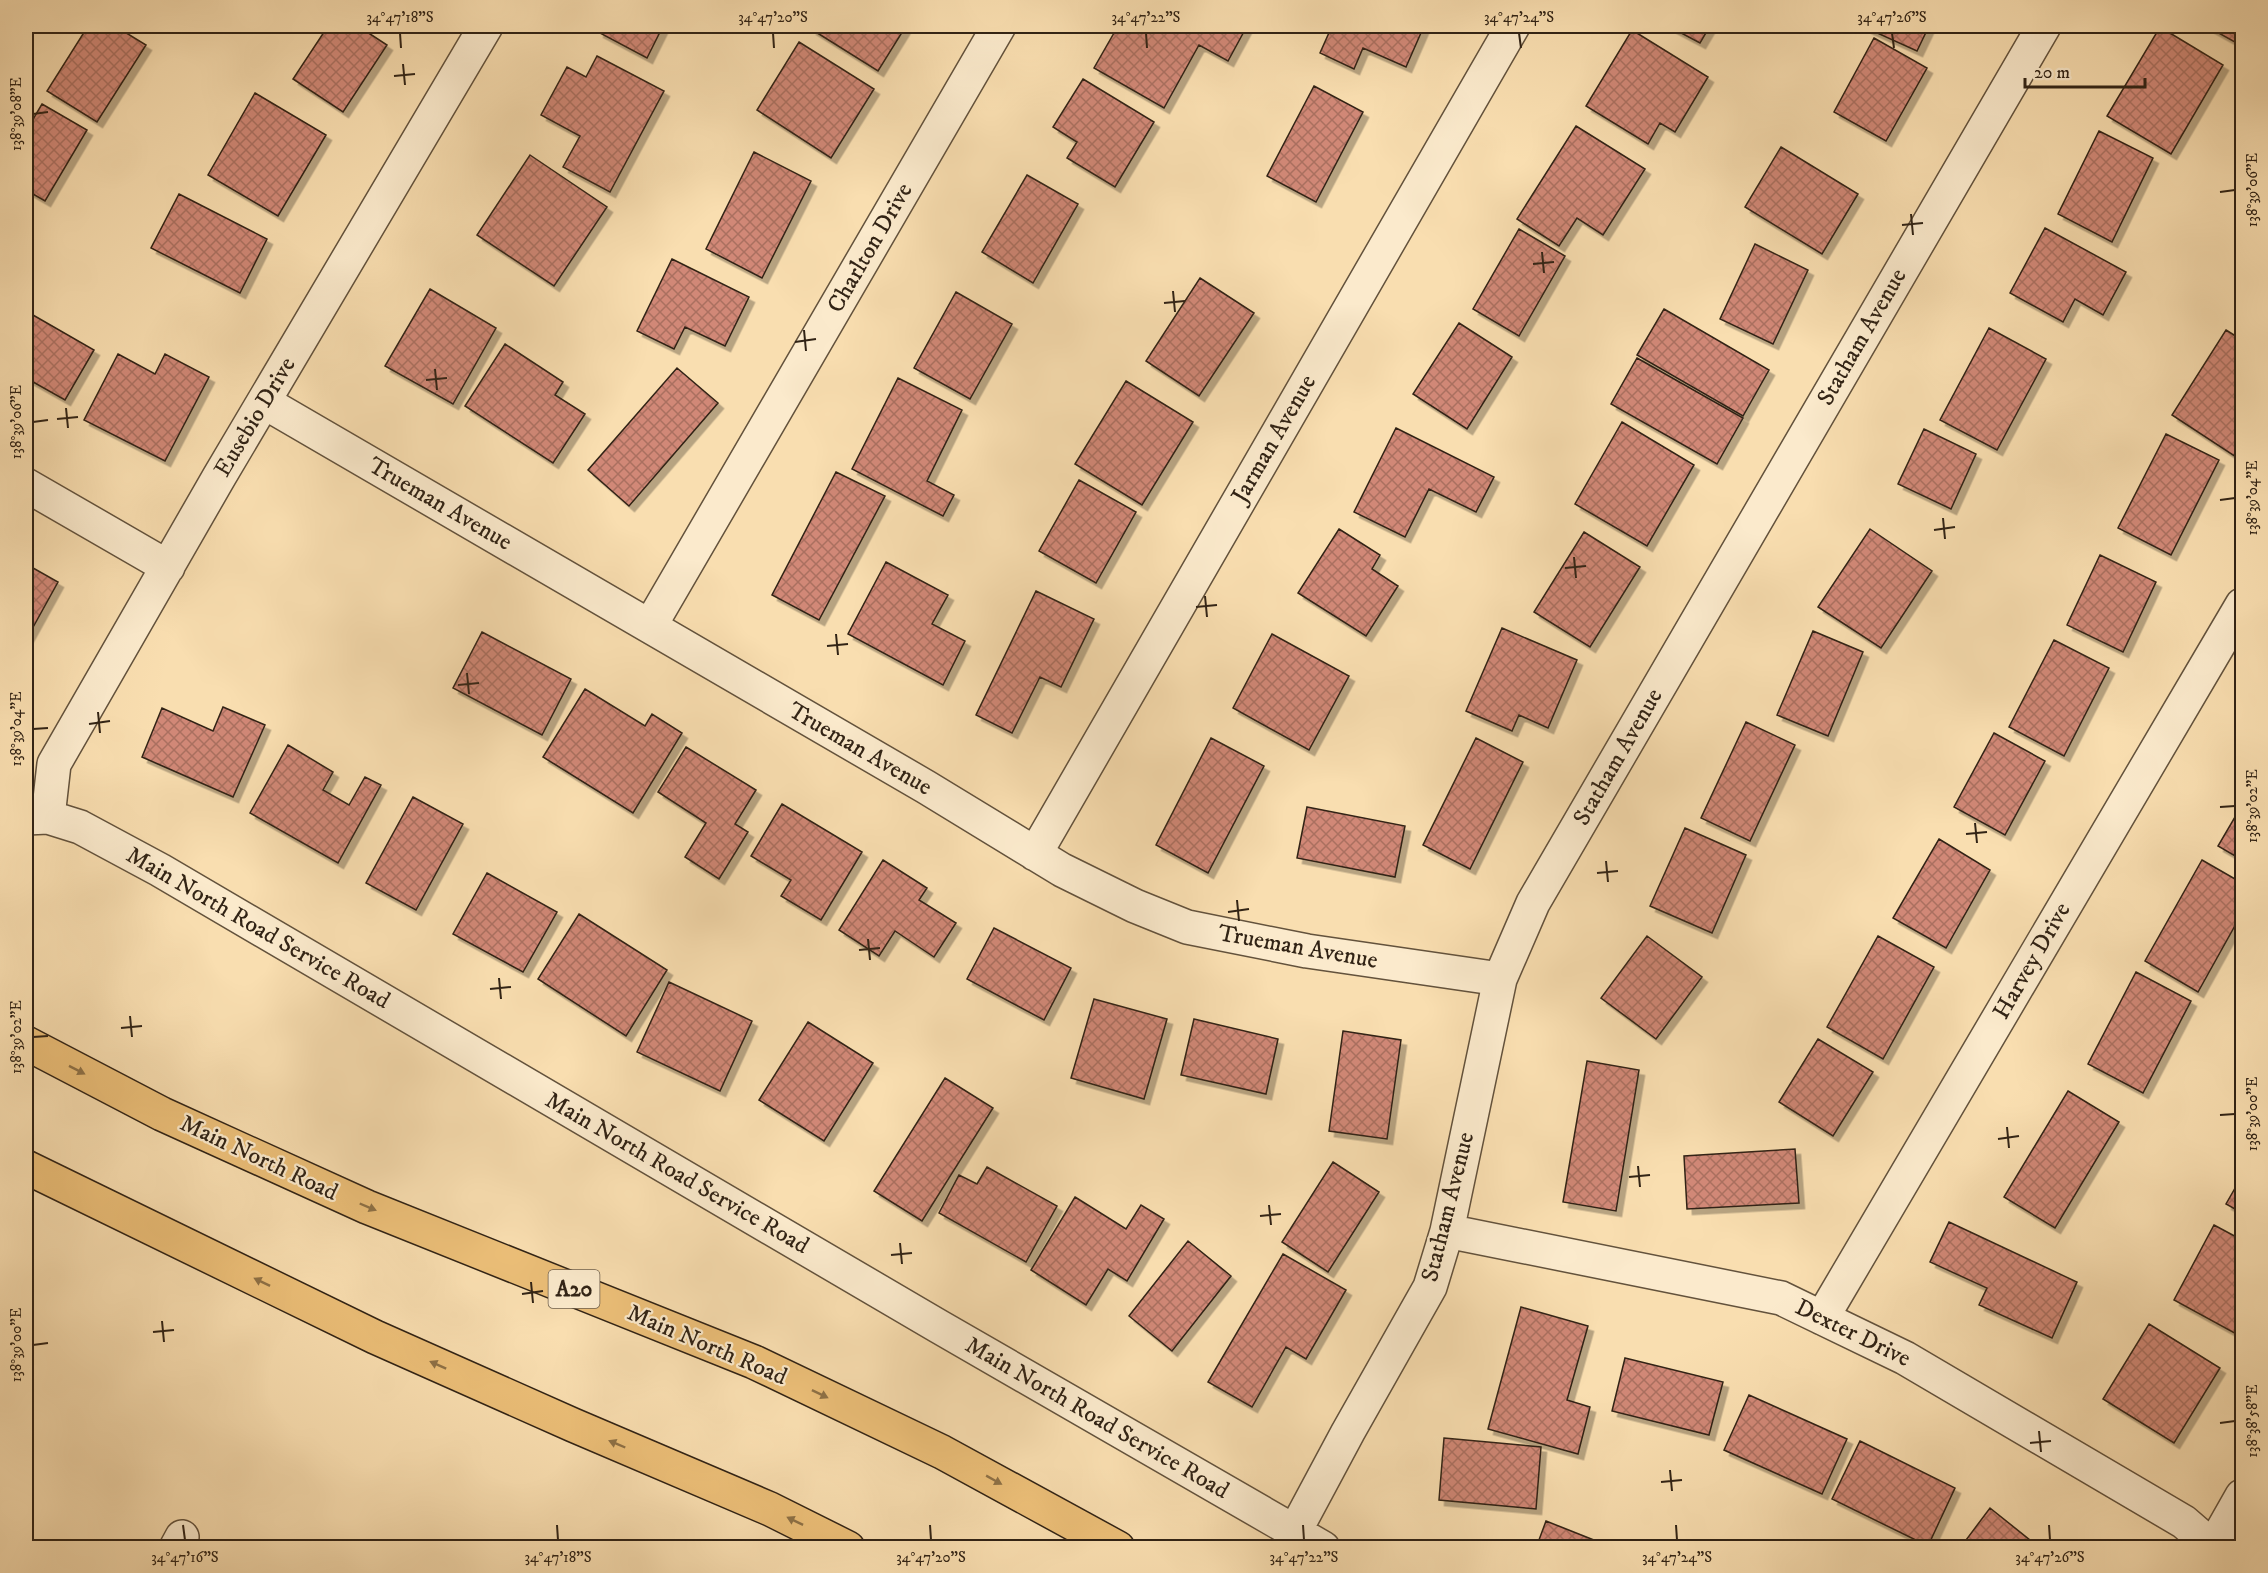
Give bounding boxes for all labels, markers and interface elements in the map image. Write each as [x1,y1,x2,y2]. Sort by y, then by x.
text: 34°47'18"S [366,8,434,27]
text: 34°47'20"S [738,8,808,27]
text: 34°47'22"S [1112,8,1181,27]
text: 34°47'24"S [1484,8,1554,27]
text: 34°47'26"S [1857,8,1927,27]
scale bar [2025,51,2145,89]
text: 20 m [2034,62,2070,84]
text: 138°39'08"E [7,77,26,151]
text: 138°39'06"E [2243,152,2262,227]
street label: Charlton Drive [821,178,919,318]
street label: Statham Avenue [1811,263,1913,411]
street label: Eusebio Drive [208,352,302,482]
street label: Jarman Avenue [1224,369,1323,510]
text: 138°39'06"E [7,384,26,459]
street label: Trueman Avenue [363,451,517,557]
text: 138°39'04"E [2243,460,2262,536]
street label: Statham Avenue [1567,683,1669,831]
text: 138°39'04"E [7,691,26,767]
street label: Trueman Avenue [783,696,937,802]
text: 138°39'02"E [2243,769,2262,843]
street label: Main North Road Service Road [121,840,395,1016]
street label: Harvey Drive [1987,897,2078,1025]
street label: Trueman Avenue [1216,918,1380,976]
text: 138°39'02"E [7,1000,26,1074]
one-way arrow [69,1065,86,1075]
text: 138°39'00"E [2243,1076,2262,1151]
street label: Main North Road Service Road [540,1085,814,1261]
street label: Main North Road [175,1108,343,1208]
street label: Statham Avenue [1415,1129,1481,1285]
one-way arrow [359,1202,377,1212]
road number: A20 [548,1270,600,1308]
one-way arrow [253,1277,270,1286]
street label: Dexter Drive [1790,1292,1916,1374]
street label: Main North Road [623,1298,792,1392]
text: 138°39'00"E [7,1307,26,1382]
street label: Main North Road Service Road [960,1330,1234,1506]
one-way arrow [429,1360,447,1370]
text: 138°38'58"E [2243,1384,2262,1458]
one-way arrow [811,1389,828,1398]
one-way arrow [607,1439,625,1449]
one-way arrow [986,1475,1003,1485]
one-way arrow [787,1517,804,1526]
text: 34°47'16"S [151,1548,219,1567]
text: 34°47'18"S [524,1548,592,1567]
text: 34°47'20"S [896,1548,966,1567]
text: 34°47'22"S [1270,1548,1339,1567]
text: 34°47'24"S [1642,1548,1712,1567]
text: 34°47'26"S [2015,1548,2085,1567]

